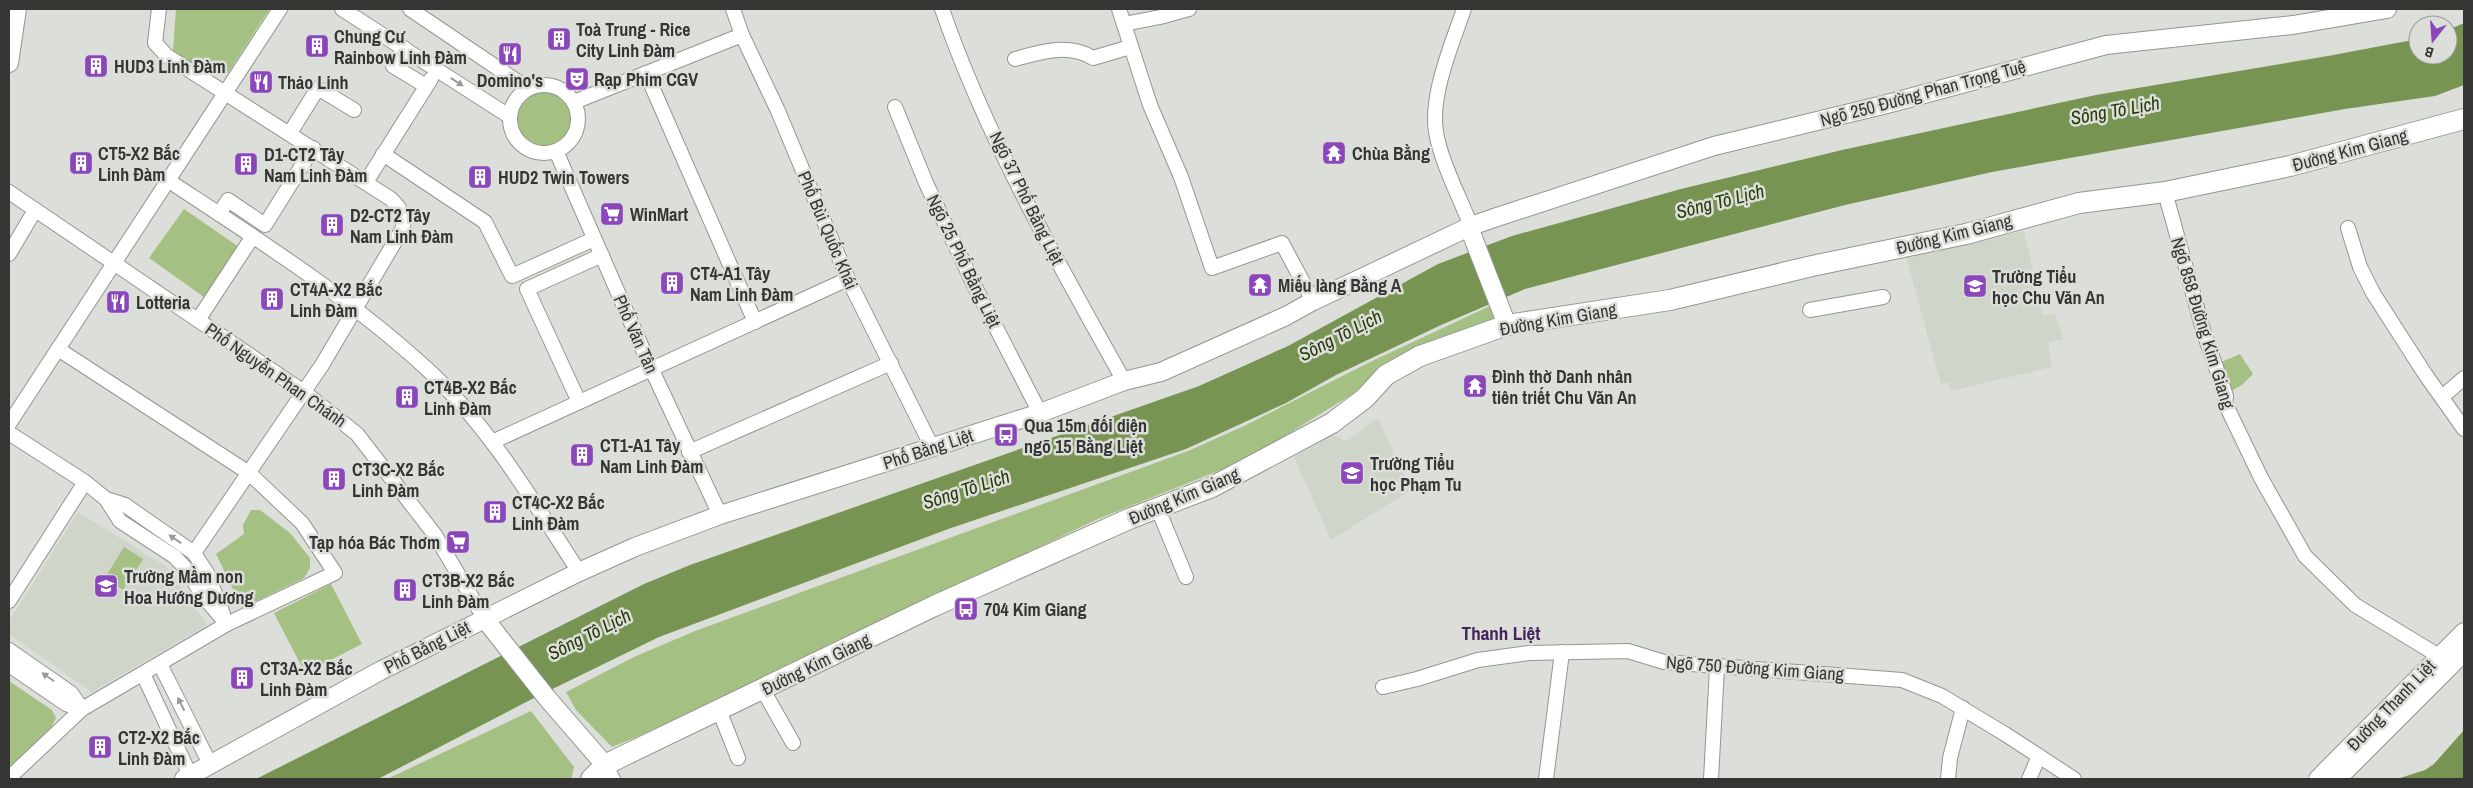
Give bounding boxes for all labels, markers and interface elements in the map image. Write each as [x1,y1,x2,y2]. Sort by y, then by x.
north arrow [2408,15,2458,65]
place label: Toà Trung - Rice City Linh Đàm [576,17,691,63]
place label: Chung Cư Rainbow Linh Đàm [334,24,467,70]
building icon: Toà Trung - Rice City Linh Đàm [546,26,572,52]
building icon: Chung Cư Rainbow Linh Đàm [304,33,330,59]
restaurant icon: Domino's [497,41,523,67]
text: B [2423,43,2436,62]
building icon: HUD3 Linh Đàm [83,53,109,79]
place label: HUD3 Linh Đàm [114,54,226,79]
street label: Ngõ 250 Đường Phan Trọng Tuệ [1817,54,2029,132]
theatre icon: Rạp Phim CGV [564,66,590,92]
place label: Rạp Phim CGV [594,67,698,92]
place label: Domino's [477,68,543,93]
restaurant icon: Thảo Linh [248,69,274,95]
place label: Thảo Linh [278,70,349,95]
one-way arrow [450,78,464,87]
water label: Sông Tô Lịch [2068,89,2162,131]
street label: Đường Kim Giang [2290,122,2411,177]
street label: Ngõ 37 Phố Bằng Liệt [984,127,1070,269]
temple icon: Chùa Bằng [1321,140,1347,166]
place label: CT5-X2 Bắc Linh Đàm [98,141,180,187]
place label: Chùa Bằng [1352,141,1430,166]
place label: D1-CT2 Tây Nam Linh Đàm [264,142,367,188]
building icon: CT5-X2 Bắc Linh Đàm [68,150,94,176]
building icon: D1-CT2 Tây Nam Linh Đàm [233,151,259,177]
building icon: HUD2 Twin Towers [467,164,493,190]
place label: HUD2 Twin Towers [498,165,630,190]
street label: Phố Bùi Quốc Khái [792,167,864,293]
water label: Sông Tô Lịch [1673,177,1767,225]
street label: Ngõ 25 Phố Bằng Liệt [921,190,1007,332]
supermarket icon: WinMart [599,201,625,227]
place label: WinMart [630,202,688,227]
place label: D2-CT2 Tây Nam Linh Đàm [350,203,453,249]
street label: Đường Kim Giang [1894,207,2015,260]
building icon: D2-CT2 Tây Nam Linh Đàm [319,212,345,238]
street label: Ngõ 858 Đường Kim Giang [2165,234,2241,413]
place label: CT4-A1 Tây Nam Linh Đàm [690,261,793,307]
place label: Trường Tiểu học Chu Văn An [1992,264,2105,310]
building icon: CT4-A1 Tây Nam Linh Đàm [659,270,685,296]
temple icon: Miếu làng Bằng A [1247,272,1273,298]
place label: Miếu làng Bằng A [1278,273,1402,298]
school or university icon: Trường Tiểu học Chu Văn An [1962,273,1988,299]
place label: CT4A-X2 Bắc Linh Đàm [290,277,383,323]
building icon: CT4A-X2 Bắc Linh Đàm [259,286,285,312]
restaurant icon: Lotteria [105,289,131,315]
place label: Lotteria [136,290,191,315]
street label: Phố Văn Tân [608,291,664,377]
street label: Đường Kim Giang [1498,296,1619,342]
water label: Sông Tô Lịch [1294,303,1386,367]
street label: Phố Nguyễn Phan Chánh [200,317,352,433]
place label: Đình thờ Danh nhân tiên triết Chu Văn An [1492,364,1637,410]
temple icon: Đình thờ Danh nhân tiên triết Chu Văn An [1462,373,1488,399]
place label: CT4B-X2 Bắc Linh Đàm [424,375,517,421]
building icon: CT4B-X2 Bắc Linh Đàm [394,384,420,410]
place label: Qua 15m đối diện ngõ 15 Bằng Liệt [1024,413,1147,459]
bus stop icon: Qua 15m đối diện ngõ 15 Bằng Liệt [993,422,1019,448]
street label: Phố Bằng Liệt [880,423,976,475]
place label: CT1-A1 Tây Nam Linh Đàm [600,433,703,479]
building icon: CT1-A1 Tây Nam Linh Đàm [569,442,595,468]
place label: Trường Tiểu học Phạm Tu [1370,451,1462,497]
place label: CT3C-X2 Bắc Linh Đàm [352,457,445,503]
school or university icon: Trường Tiểu học Phạm Tu [1339,460,1365,486]
street label: Đường Kim Giang [1125,461,1244,531]
water label: Sông Tô Lịch [919,463,1013,515]
building icon: CT3C-X2 Bắc Linh Đàm [321,466,347,492]
place label: CT4C-X2 Bắc Linh Đàm [512,490,605,536]
building icon: CT4C-X2 Bắc Linh Đàm [482,499,508,525]
supermarket icon: Tạp hóa Bác Thơm [445,529,471,555]
place label: Tạp hóa Bác Thơm [309,530,440,555]
one-way arrow [169,534,182,544]
place label: Trường Mầm non Hoa Hướng Dương [124,564,254,610]
place label: CT3B-X2 Bắc Linh Đàm [422,568,515,614]
school or university icon: Trường Mầm non Hoa Hướng Dương [93,573,119,599]
building icon: CT3B-X2 Bắc Linh Đàm [392,577,418,603]
bus stop icon: 704 Kim Giang [953,596,979,622]
place label: 704 Kim Giang [984,597,1087,622]
water label: Sông Tô Lịch [543,602,635,666]
street label: Phố Bằng Liệt [380,615,474,679]
district label: Thanh Liệt [1462,620,1540,646]
street label: Đường Kim Giang [757,627,875,701]
street label: Ngõ 750 Đường Kim Giang [1665,649,1845,687]
street label: Đường Thanh Liệt [2341,654,2441,756]
place label: CT3A-X2 Bắc Linh Đàm [260,656,353,702]
building icon: CT3A-X2 Bắc Linh Đàm [229,665,255,691]
one-way arrow [41,672,55,682]
one-way arrow [177,697,185,712]
place label: CT2-X2 Bắc Linh Đàm [118,725,200,771]
building icon: CT2-X2 Bắc Linh Đàm [87,734,113,760]

